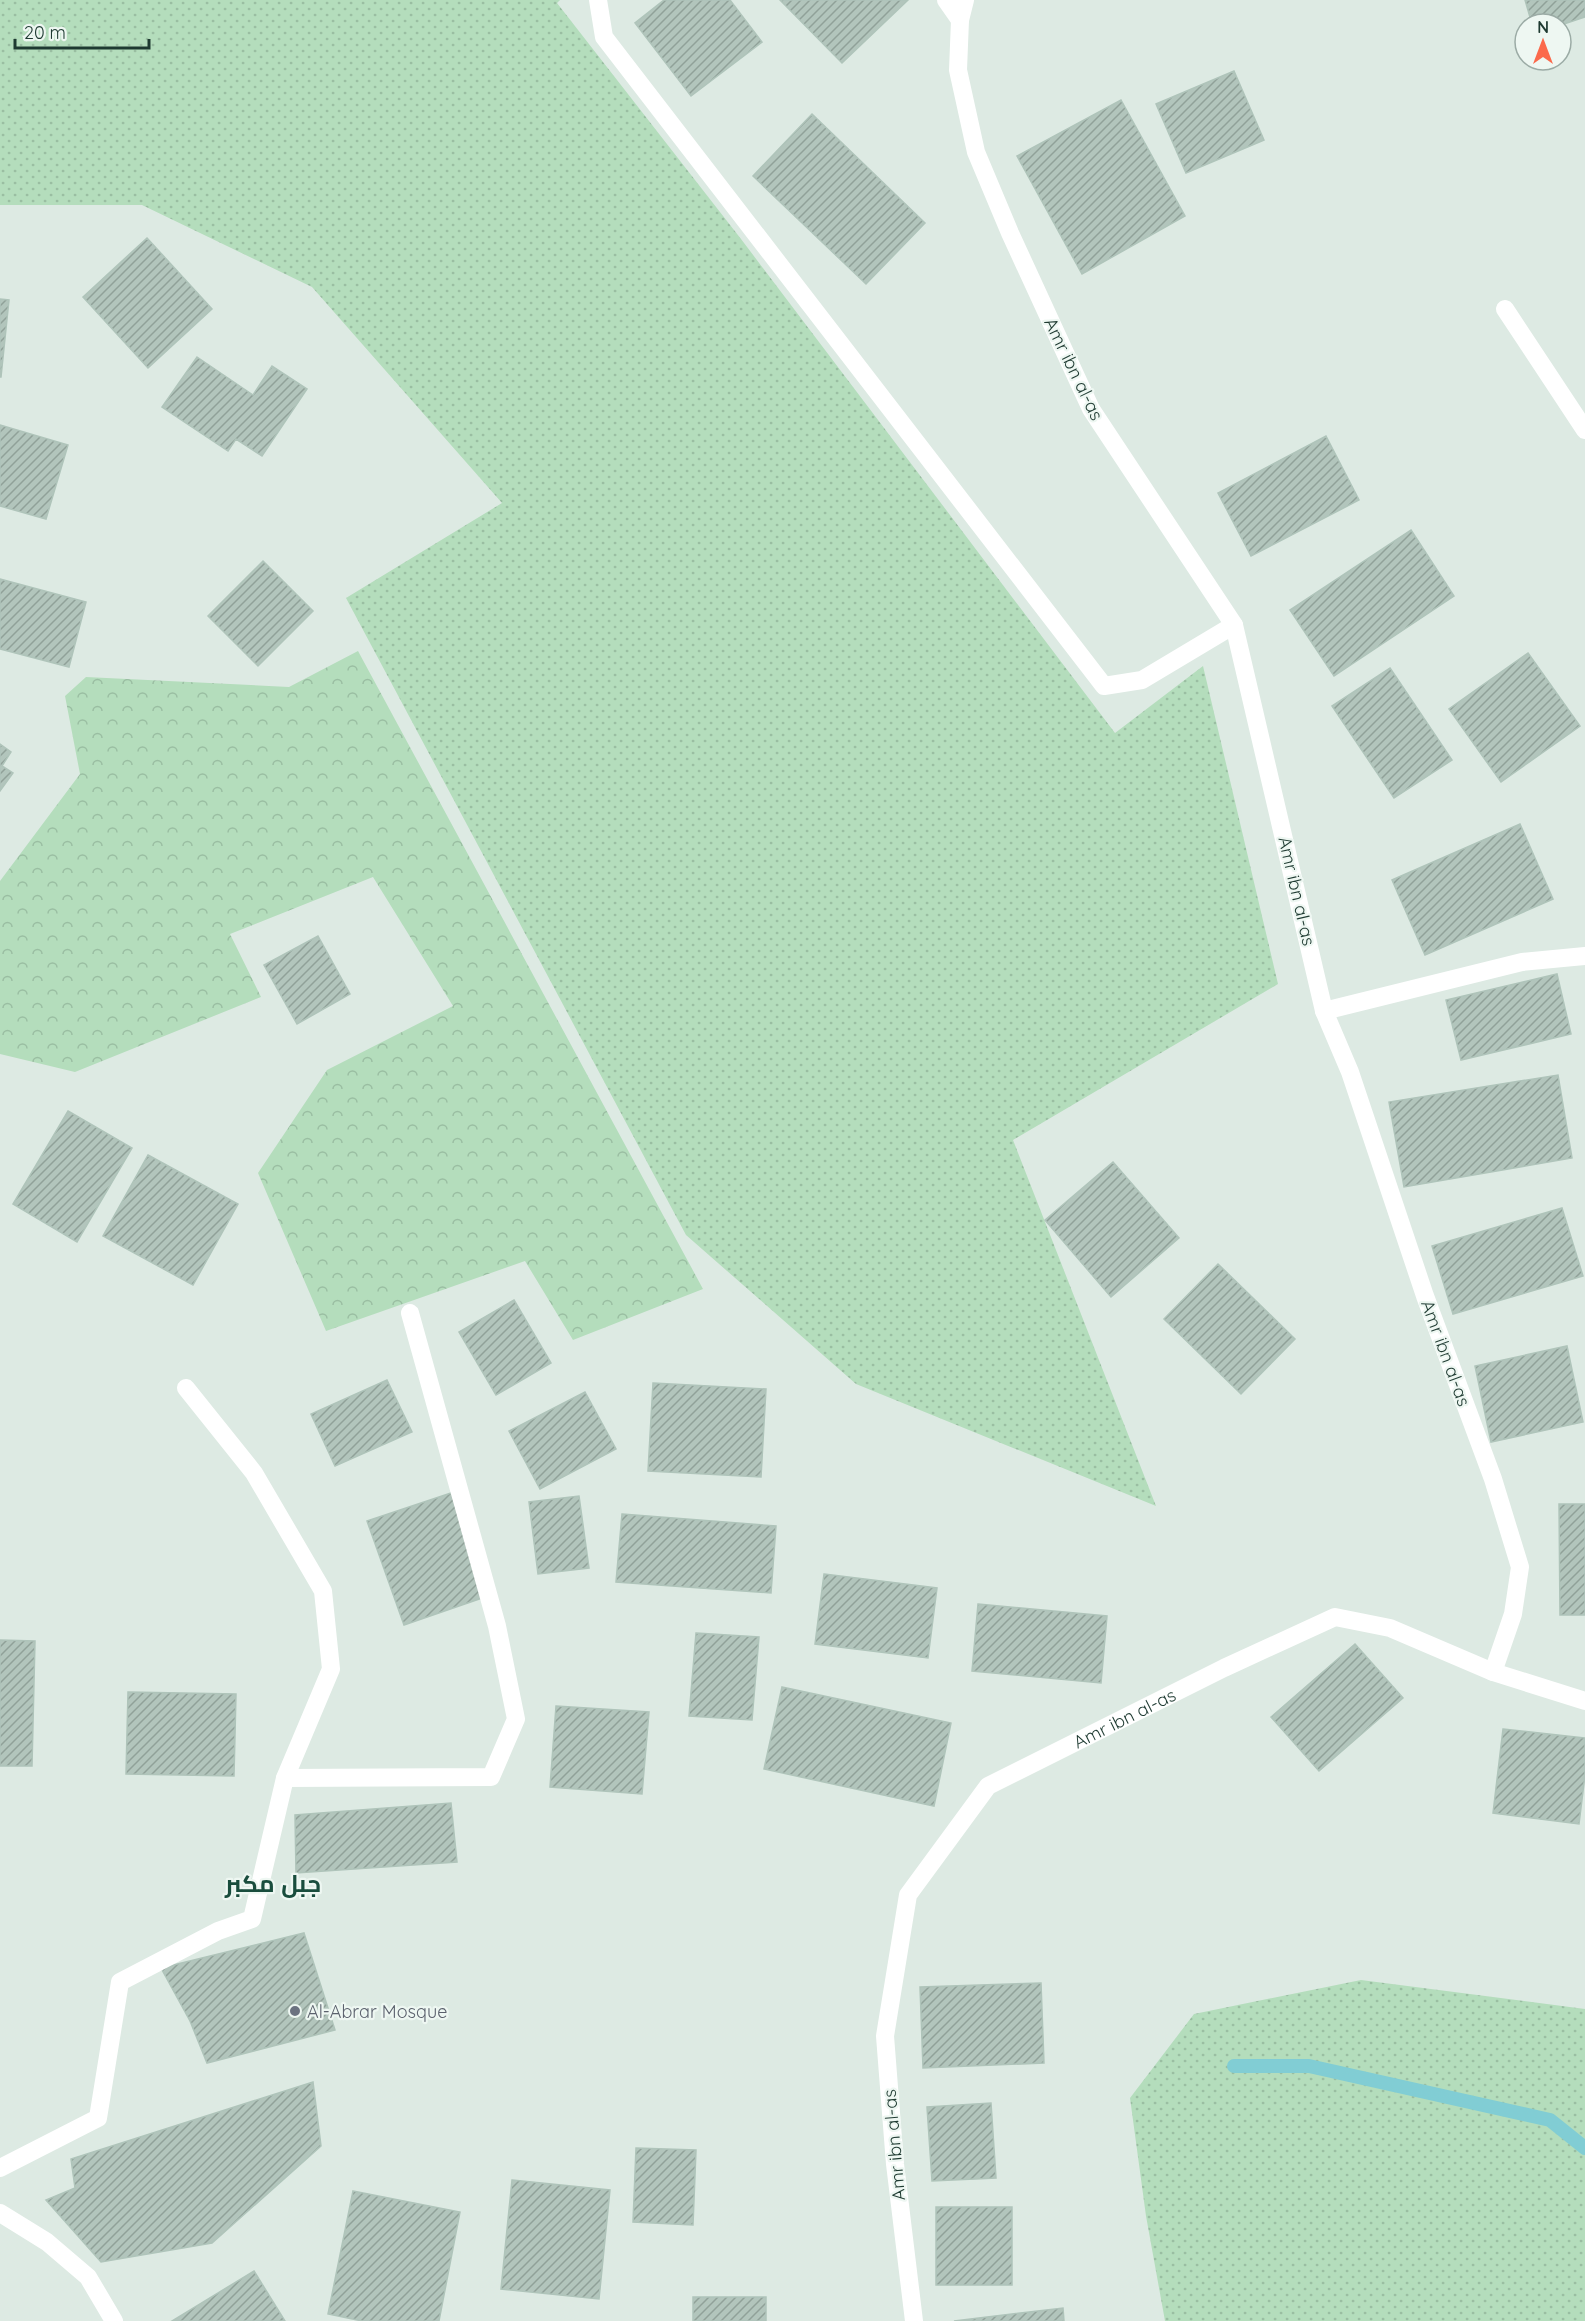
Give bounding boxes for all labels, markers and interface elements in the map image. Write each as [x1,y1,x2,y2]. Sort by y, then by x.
scale bar [15,12,148,50]
north arrow [1513,12,1573,72]
text: N [1537,17,1549,37]
text: 20 m [24,21,66,44]
street label: Amr ibn al-as [1039,314,1109,424]
street label: Amr ibn al-as [1273,834,1321,948]
street label: Amr ibn al-as [1416,1297,1476,1409]
street label: Amr ibn al-as [1069,1683,1179,1753]
district label: جبل مكبر [224,1868,321,1898]
place label: Al-Abrar Mosque [307,2000,447,2023]
marker: Al-Abrar Mosque [288,2004,302,2018]
street label: Amr ibn al-as [878,2089,910,2201]

